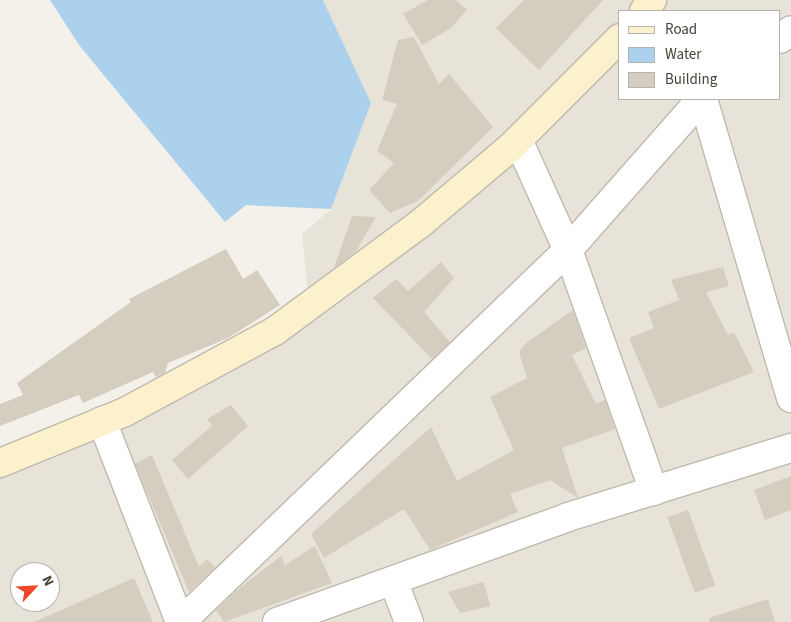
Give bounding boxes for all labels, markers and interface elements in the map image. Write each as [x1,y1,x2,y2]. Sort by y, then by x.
legend [618,10,781,100]
text: Road [665,19,697,40]
text: Water [665,44,701,65]
text: Building [665,69,717,90]
north arrow [10,562,60,612]
text: N [37,573,59,590]

